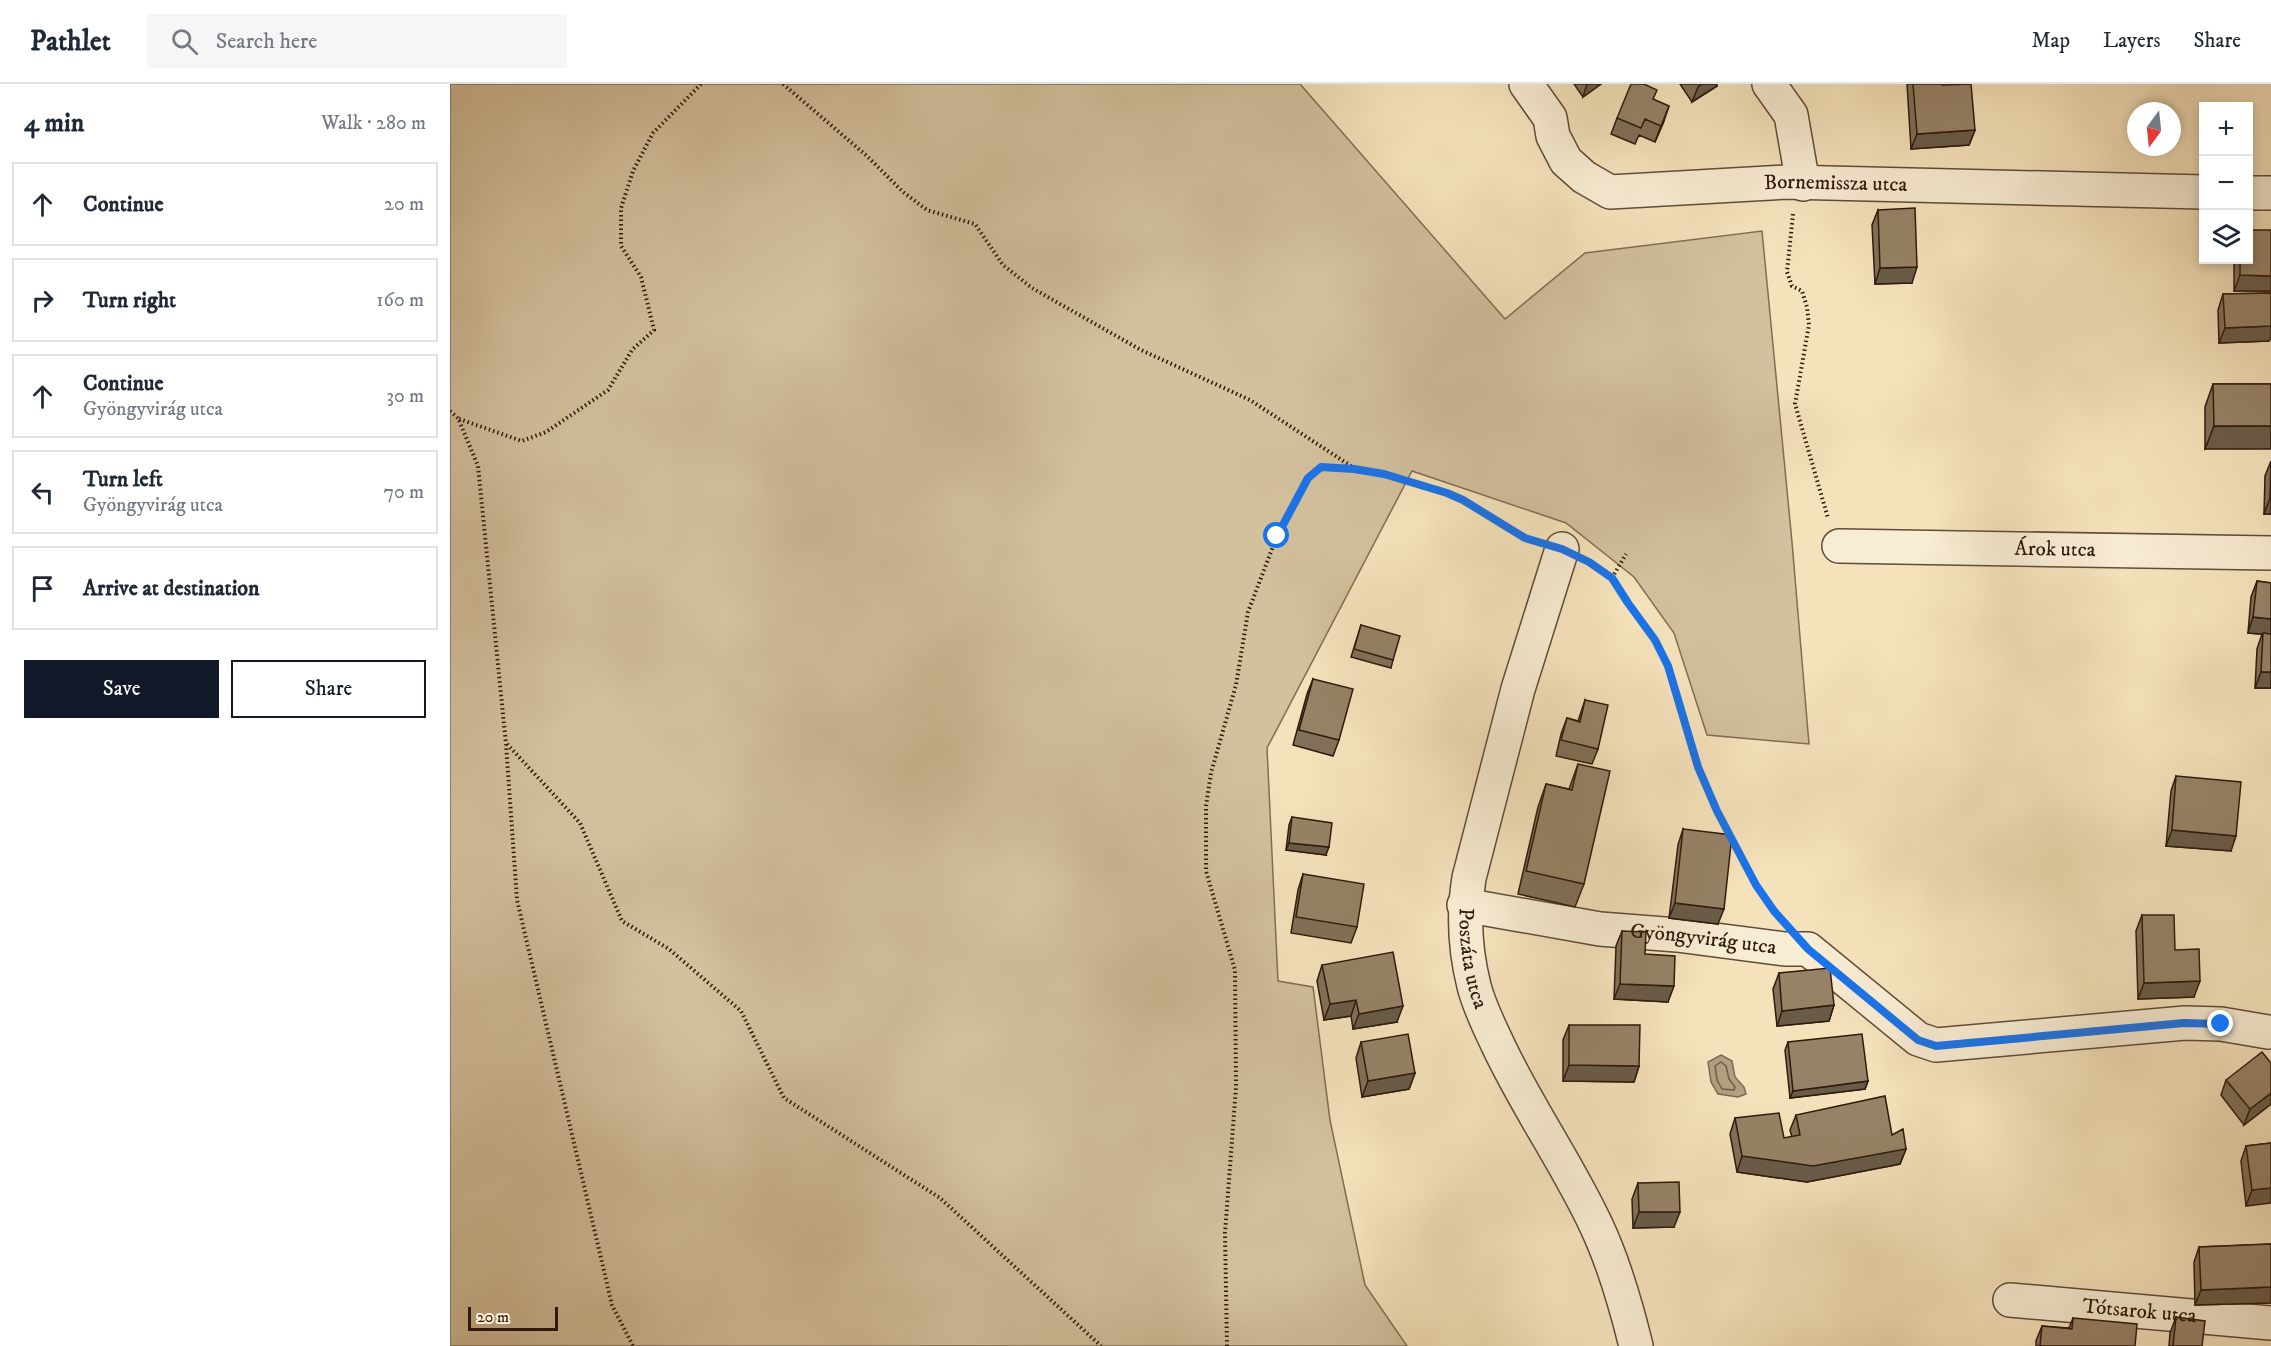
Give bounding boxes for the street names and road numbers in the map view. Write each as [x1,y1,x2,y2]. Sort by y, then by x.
street label: Bornemissza utca [1763,169,1908,198]
street label: Árok utca [2014,534,2096,563]
street label: Poszáta utca [1453,907,1493,1013]
street label: Gyöngyvirág utca [1629,918,1778,961]
street label: Tótsarok utca [2081,1293,2198,1329]

